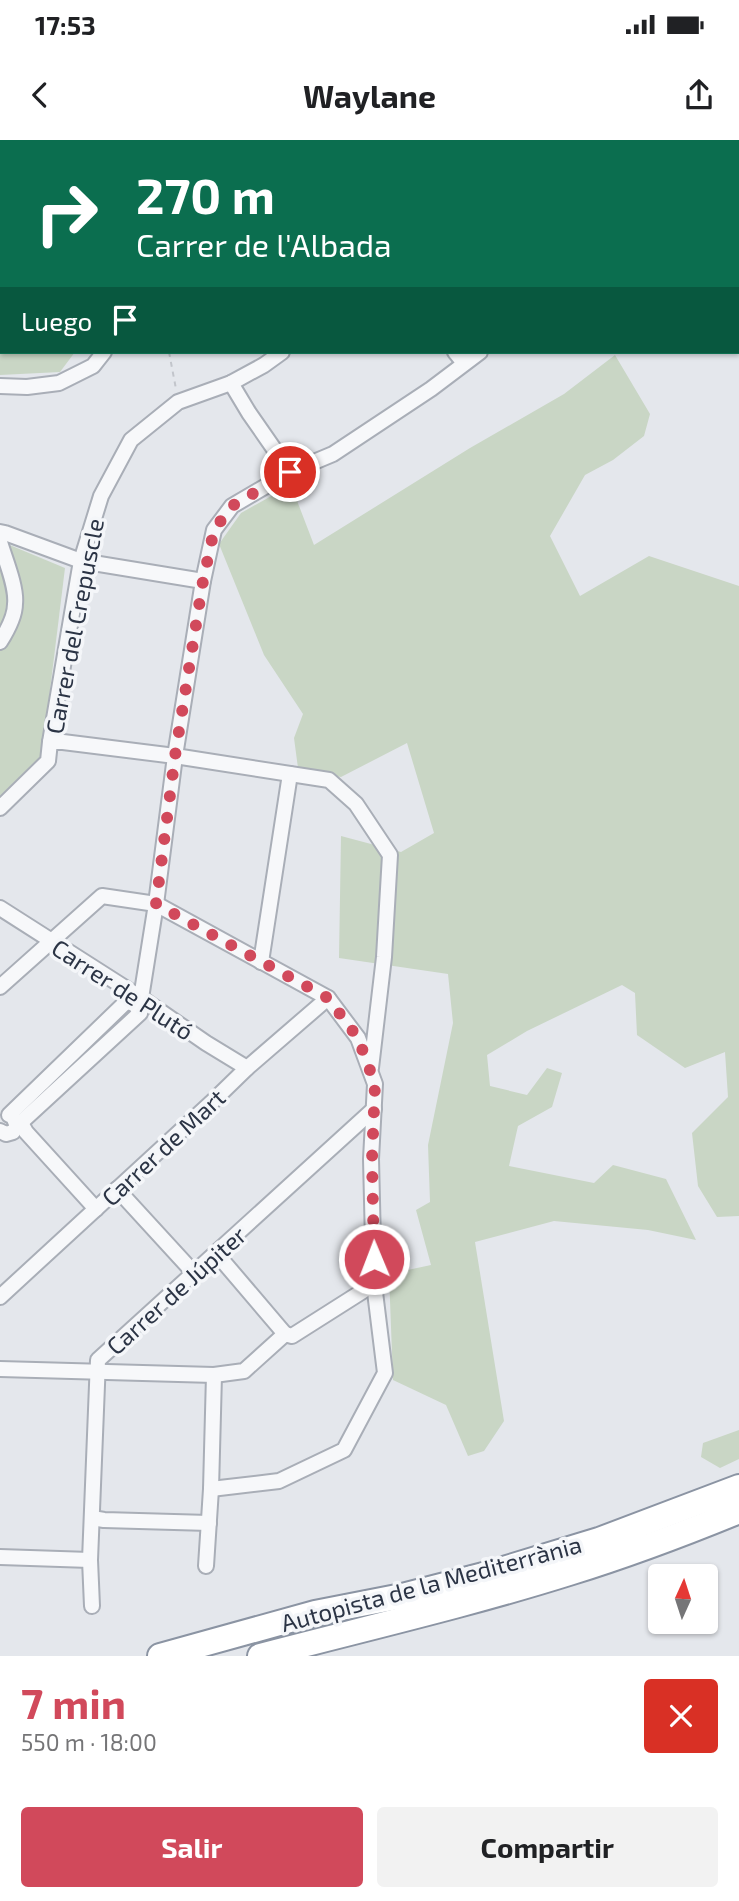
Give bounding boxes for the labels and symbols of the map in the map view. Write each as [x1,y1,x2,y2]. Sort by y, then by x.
pin [260,442,320,502]
street label: Carrer del Crepuscle [39,516,109,736]
street label: Carrer de Plutó [47,932,199,1046]
street label: Carrer de Mart [95,1082,231,1212]
street label: Carrer de Júpiter [100,1219,252,1360]
position arrow [337,1222,411,1296]
street label: Autopista de la Mediterrània [278,1529,584,1637]
north arrow [648,1564,718,1634]

